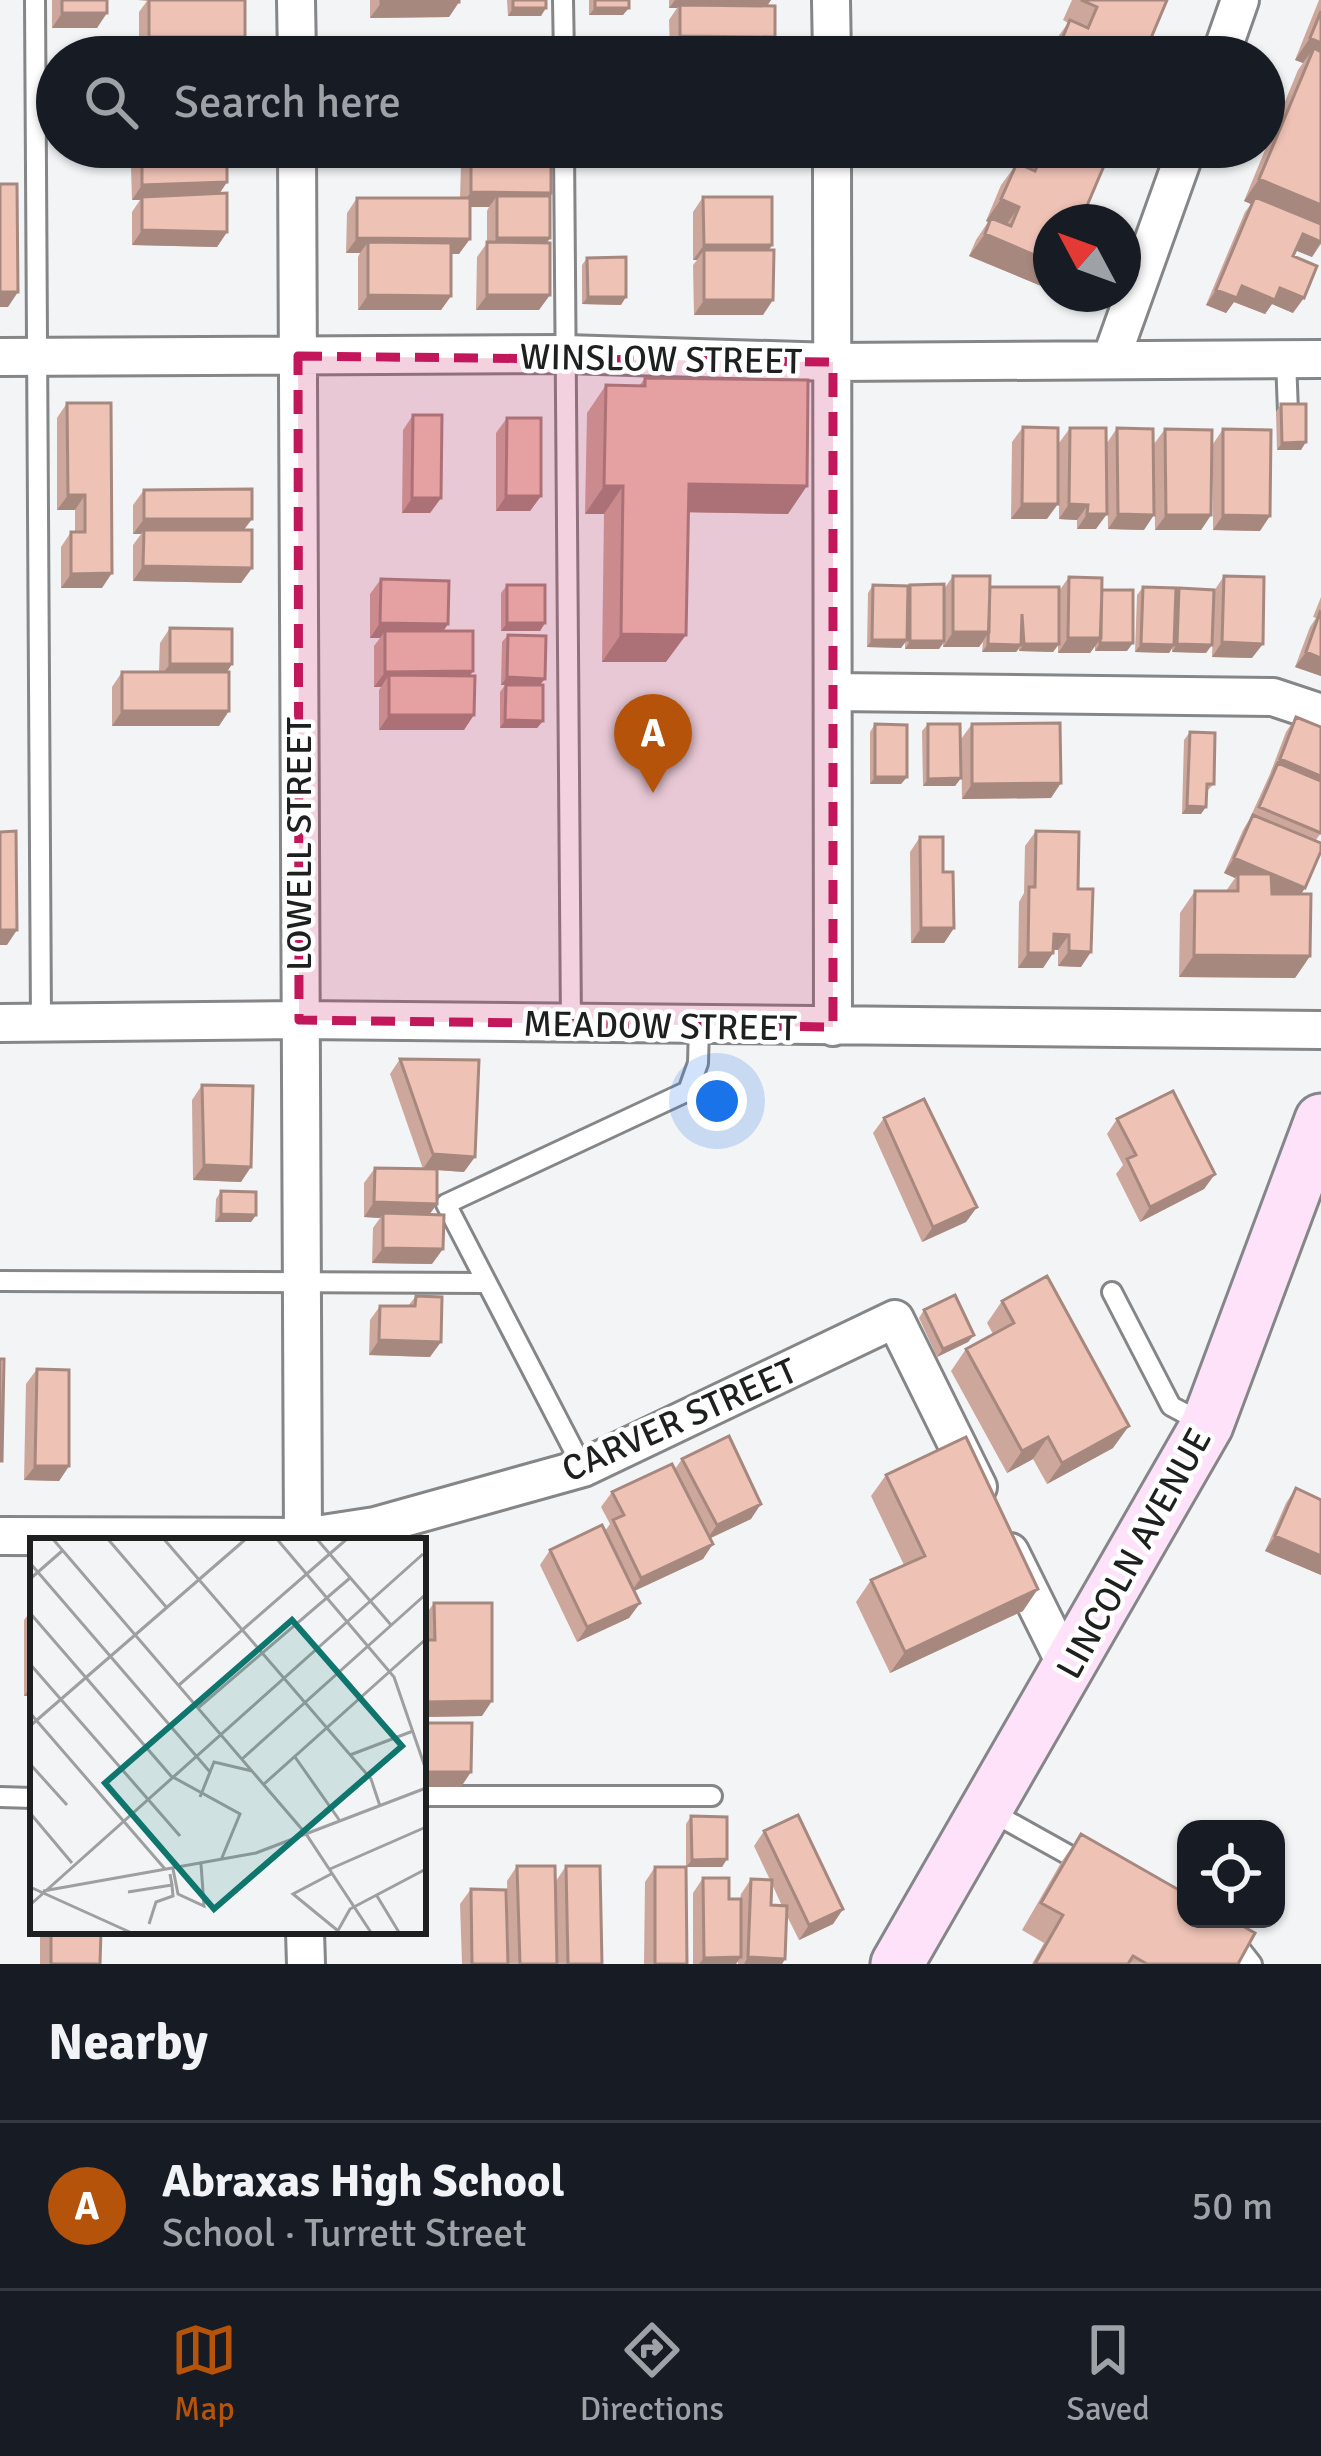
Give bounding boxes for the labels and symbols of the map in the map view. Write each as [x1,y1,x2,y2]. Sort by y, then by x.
north arrow [1033,204,1141,312]
street label: WINSLOW STREET [519,335,803,384]
pin: A [614,694,692,793]
street label: LOWELL STREET [277,717,322,971]
street label: MEADOW STREET [523,1002,797,1051]
your location [687,1071,747,1131]
street label: CARVER STREET [555,1348,804,1492]
street label: LINCOLN AVENUE [1047,1421,1222,1687]
inset map [30,1538,426,1934]

